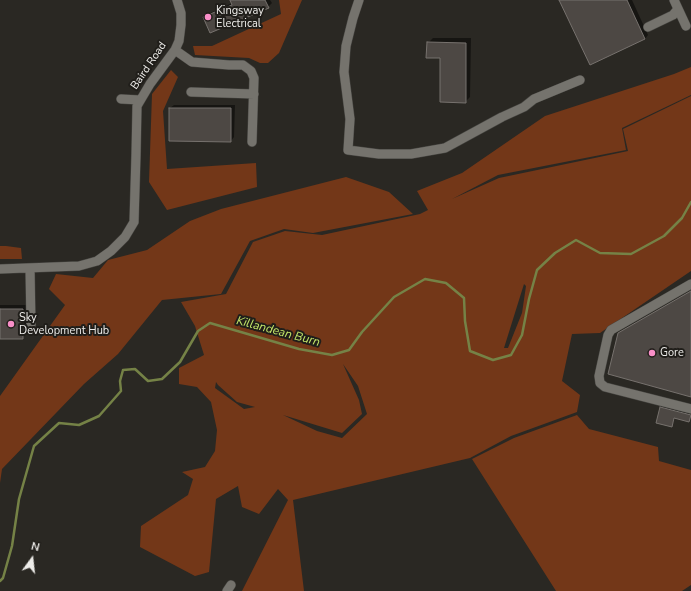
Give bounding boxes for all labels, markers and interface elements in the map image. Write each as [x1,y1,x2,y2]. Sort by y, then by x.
place label: Kingsway Electrical [216,4,264,30]
marker: Kingsway Electrical [203,12,213,22]
street label: Baird Road [128,40,170,92]
place label: Sky Development Hub [19,311,109,337]
water label: Killandean Burn [235,314,321,350]
marker: Sky Development Hub [6,319,16,329]
place label: Gore [660,346,684,360]
marker: Gore [647,348,657,358]
north arrow [12,539,52,579]
text: N [29,539,41,555]

